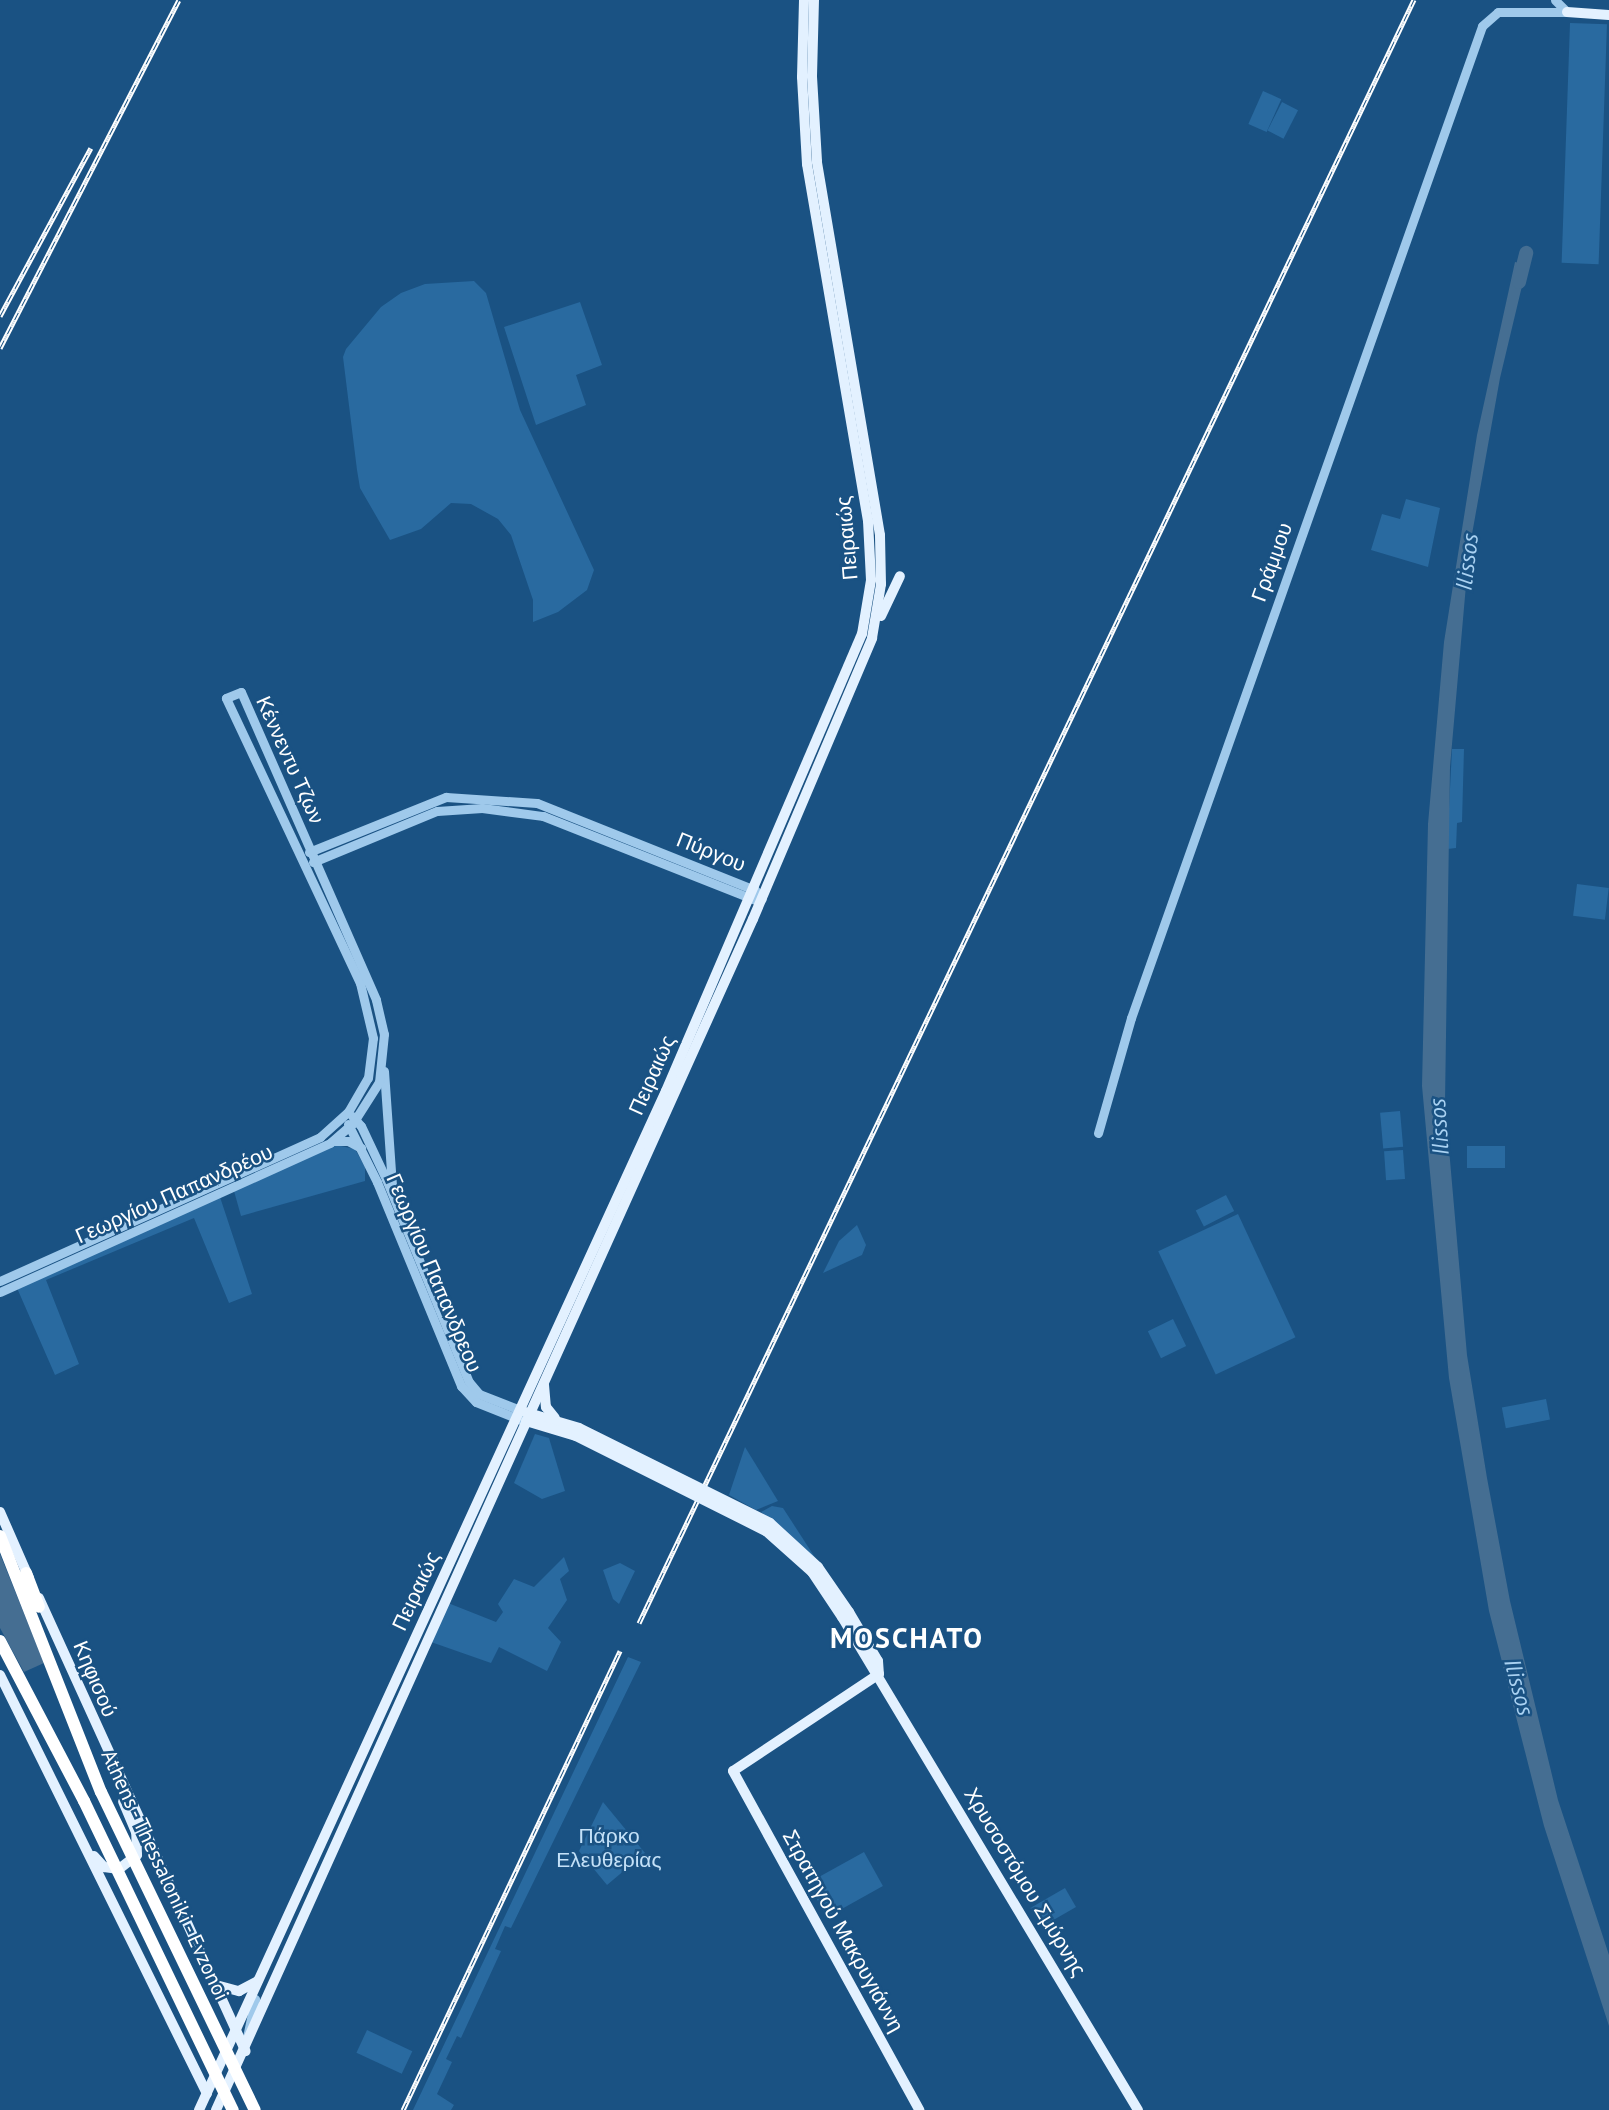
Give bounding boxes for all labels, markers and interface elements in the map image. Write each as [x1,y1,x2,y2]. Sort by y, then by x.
street label: Πειραιώς [831,495,863,581]
street label: Γράμμου [1246,519,1298,605]
water label: Ilissos [1450,532,1484,592]
street label: Κέννεντυ Τζων [251,692,329,828]
street label: Πύργου [673,827,749,877]
street label: Πειραιώς [623,1031,681,1119]
water label: Ilissos [1423,1097,1455,1157]
street label: Γεωργίου Παπανδρέου [71,1139,277,1249]
street label: Γεωργίου Παπανδρεου [381,1170,487,1376]
street label: Πειραιώς [387,1547,445,1635]
district label: MOSCHATO [831,1621,983,1655]
street label: Κηφισού [68,1637,122,1721]
water label: Ilissos [1498,1656,1540,1718]
street label: Athens - Thessaloniki - Evzonoi [94,1742,236,2008]
street label: Χρυσοστόμου Σμύρνης [959,1783,1091,1981]
park label: Πάρκο Ελευθερίας [556,1823,662,1873]
street label: Στρατηγού Μακρυγιάννη [777,1826,909,2036]

